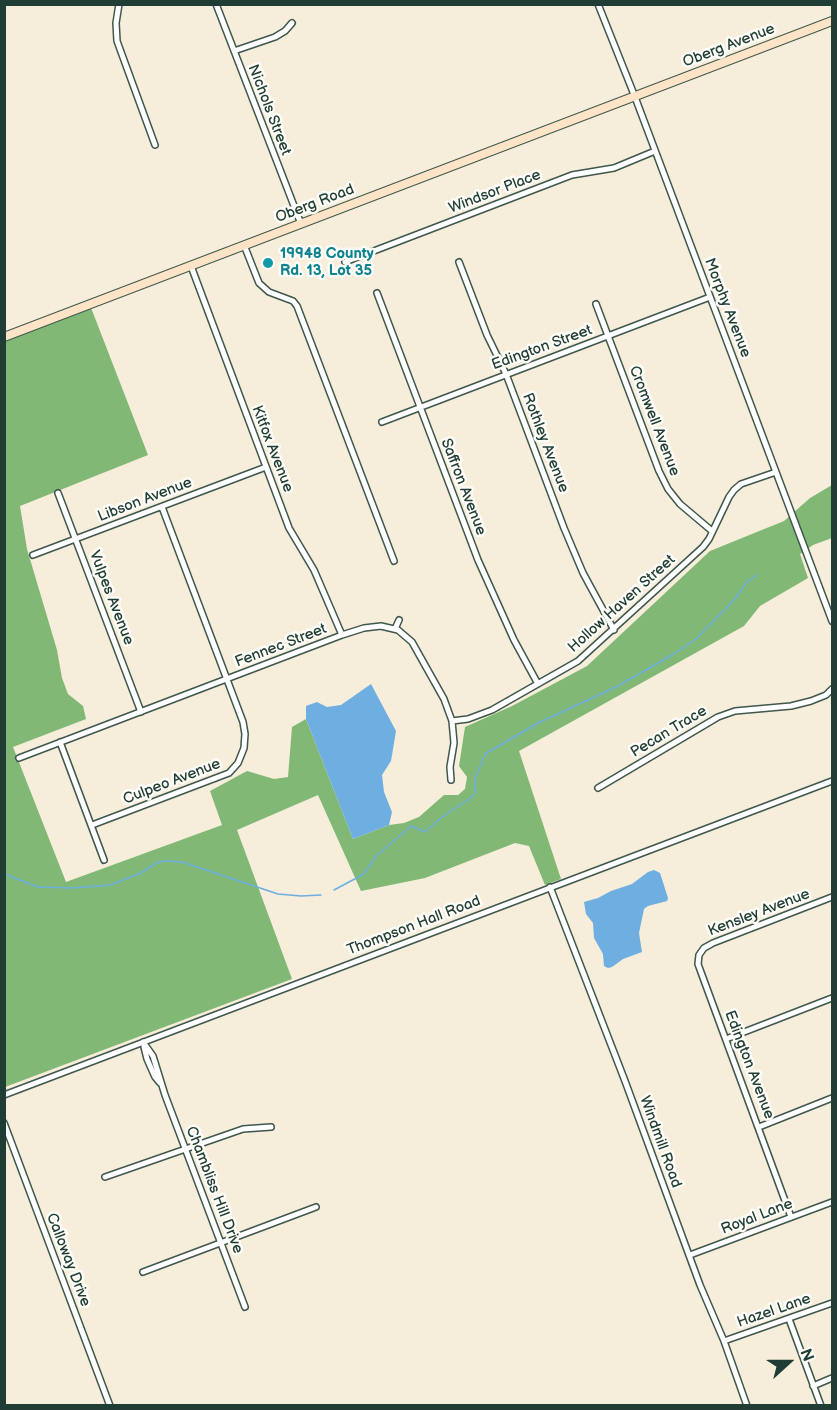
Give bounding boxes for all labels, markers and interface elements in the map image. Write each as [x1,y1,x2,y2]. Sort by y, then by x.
street label: Oberg Avenue [681,20,777,72]
street label: Nichols Street [243,62,295,158]
street label: Windsor Place [447,166,543,218]
street label: Oberg Road [273,181,357,227]
place label: 19948 County Rd. 13, Lot 35 [280,245,374,280]
marker: 19948 County Rd. 13, Lot 35 [261,256,275,270]
street label: Morphy Avenue [700,256,754,360]
street label: Edington Street [489,322,595,374]
street label: Cromwell Avenue [625,363,683,479]
street label: Rothley Avenue [518,391,572,495]
street label: Kitfox Avenue [247,403,297,495]
street label: Saffron Avenue [436,436,490,538]
street label: Libson Avenue [95,474,195,526]
street label: Vulpes Avenue [85,548,137,648]
street label: Hollow Haven Street [565,551,679,657]
street label: Fennec Street [233,620,329,672]
street label: Pecan Trace [628,702,710,762]
street label: Culpeo Avenue [121,755,223,809]
street label: Kensley Avenue [706,885,812,941]
street label: Thompson Hall Road [345,892,483,960]
street label: Edington Avenue [720,1008,778,1122]
street label: Windmill Road [635,1094,685,1190]
street label: Chambliss Hill Drive [181,1124,247,1256]
street label: Royal Lane [719,1195,795,1239]
street label: Calloway Drive [42,1211,94,1309]
street label: Hazel Lane [735,1290,813,1332]
north arrow [759,1332,819,1392]
text: N [795,1346,817,1364]

